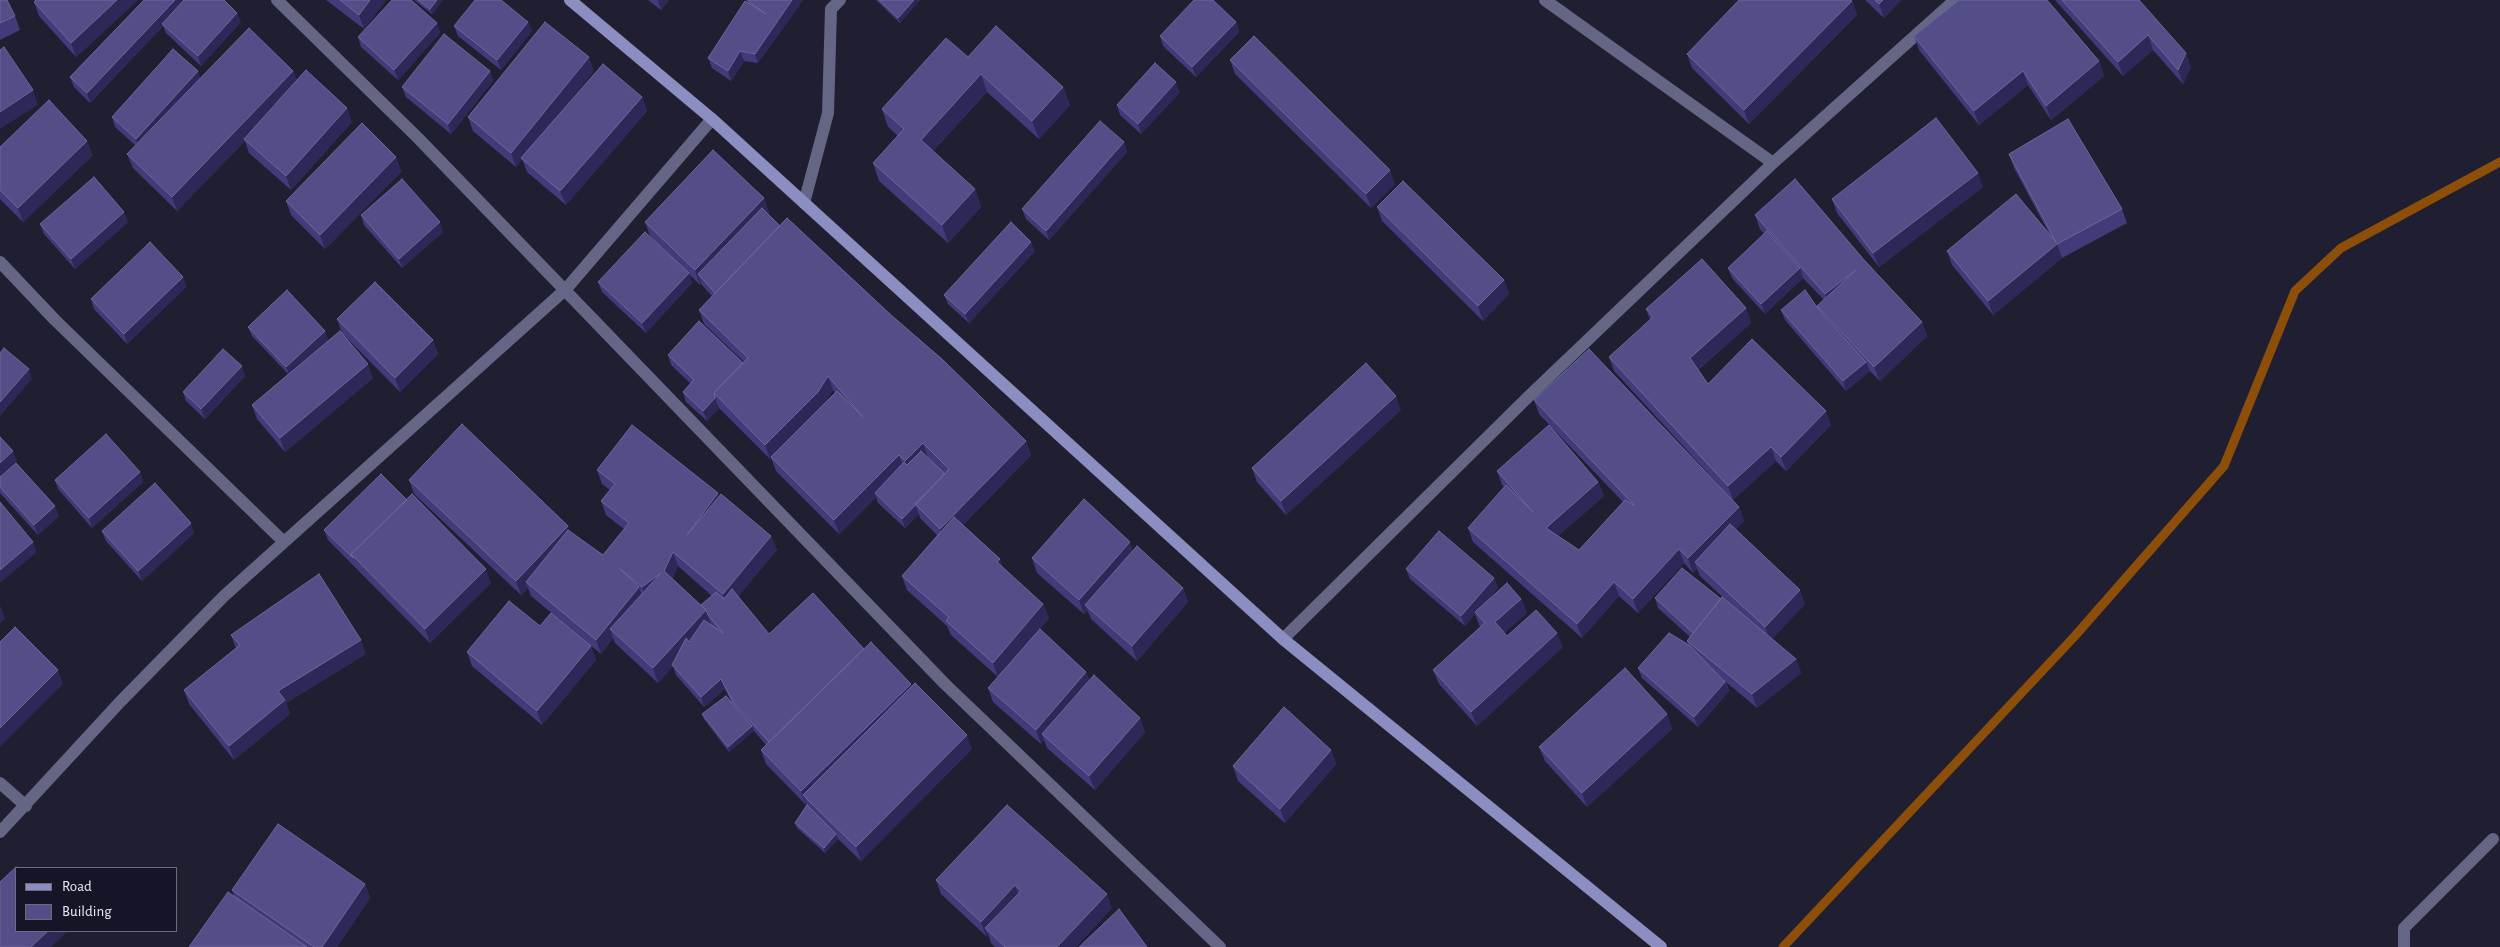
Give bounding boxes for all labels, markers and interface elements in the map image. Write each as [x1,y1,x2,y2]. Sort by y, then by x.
legend [15,867,178,932]
text: Road [62,879,92,894]
text: Building [62,904,112,919]

